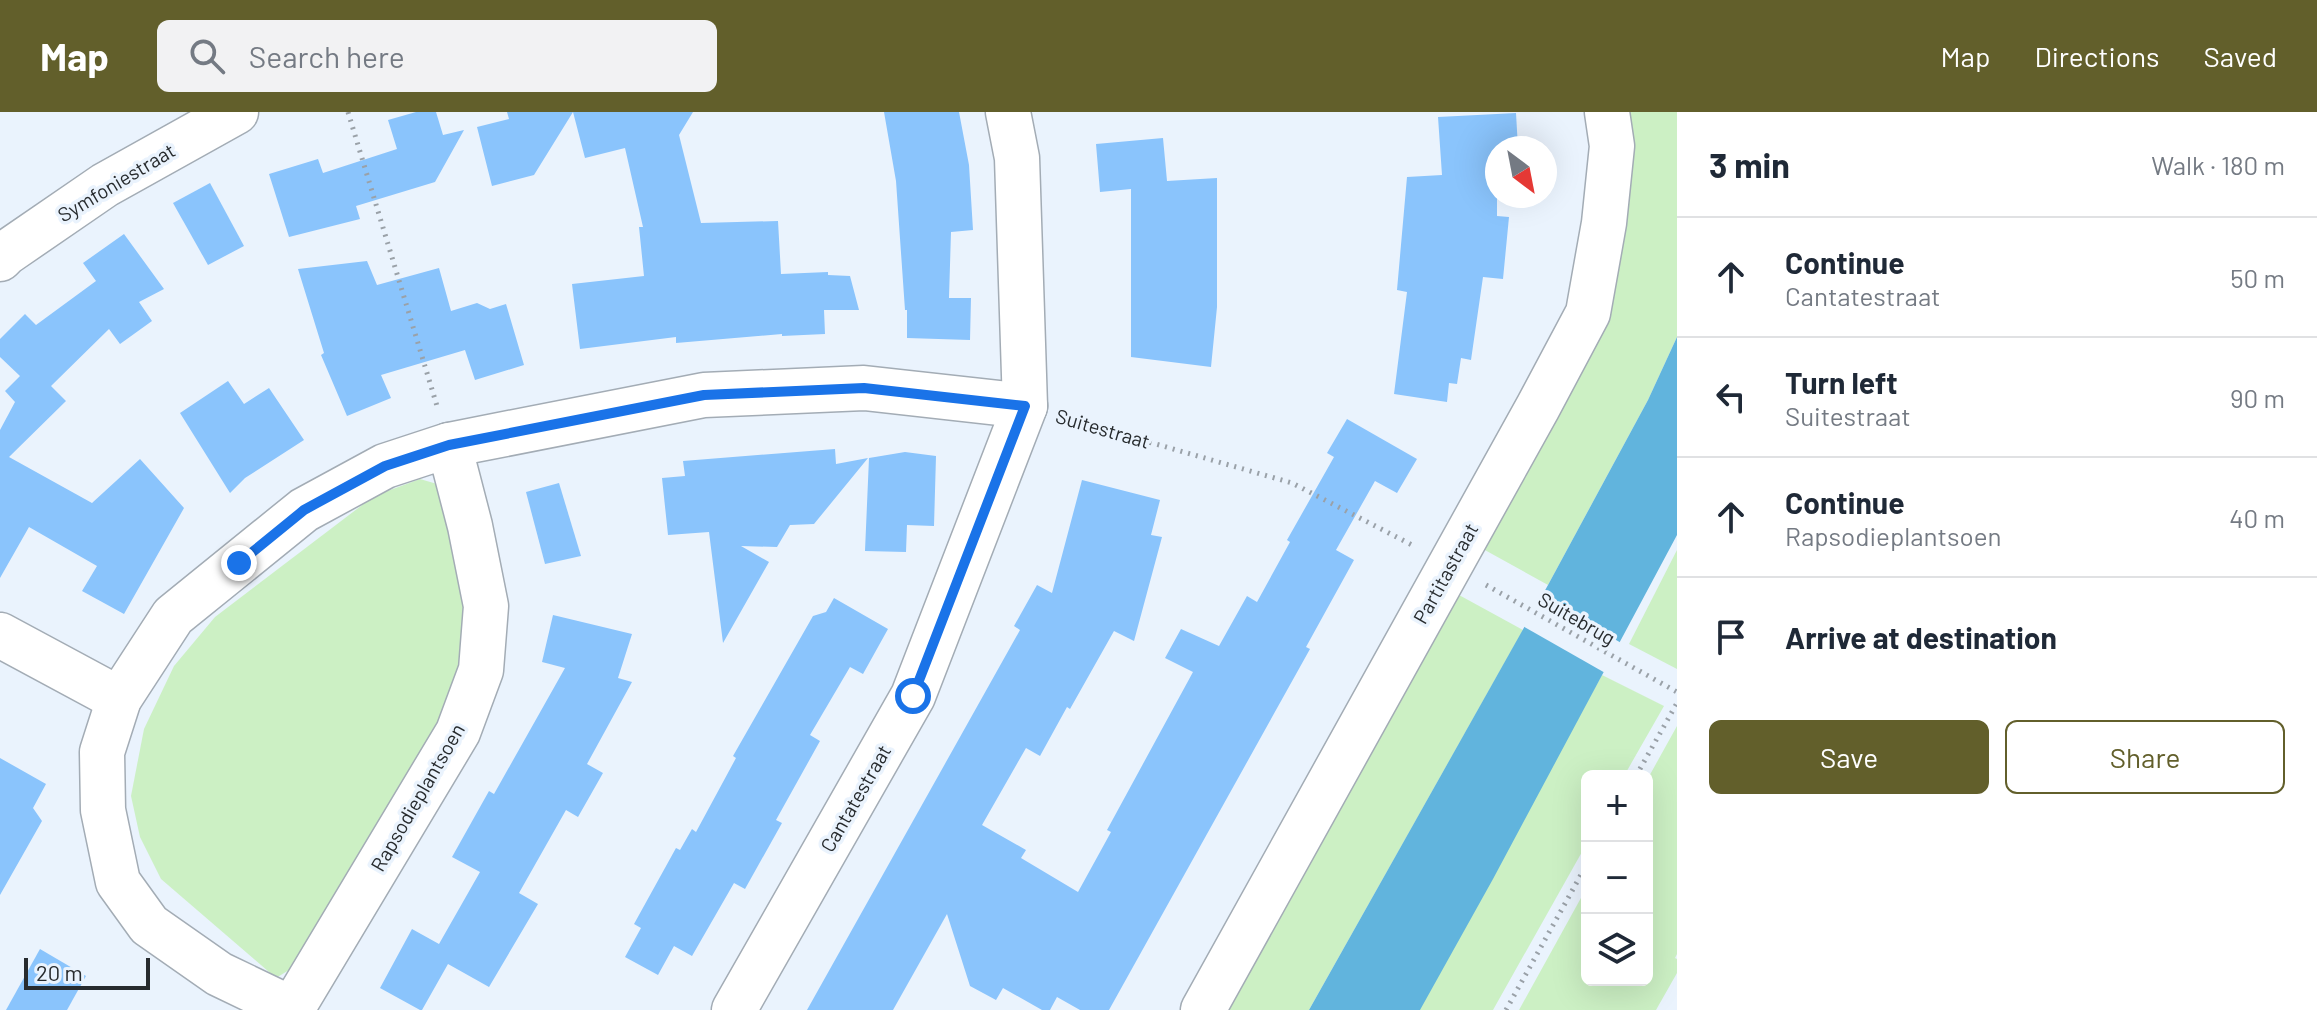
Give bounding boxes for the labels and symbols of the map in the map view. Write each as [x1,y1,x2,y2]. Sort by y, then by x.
north arrow [1485,136,1557,208]
street label: Symfoniestraat [53,138,179,226]
street label: Suitestraat [1053,403,1153,453]
street label: Partitastraat [1408,519,1482,627]
route end [221,545,257,581]
street label: Suitebrug [1534,586,1620,650]
route start [895,678,931,714]
street label: Rapsodieplantsoen [365,719,469,875]
street label: Cantatestraat [815,740,895,856]
scale bar [24,954,150,990]

